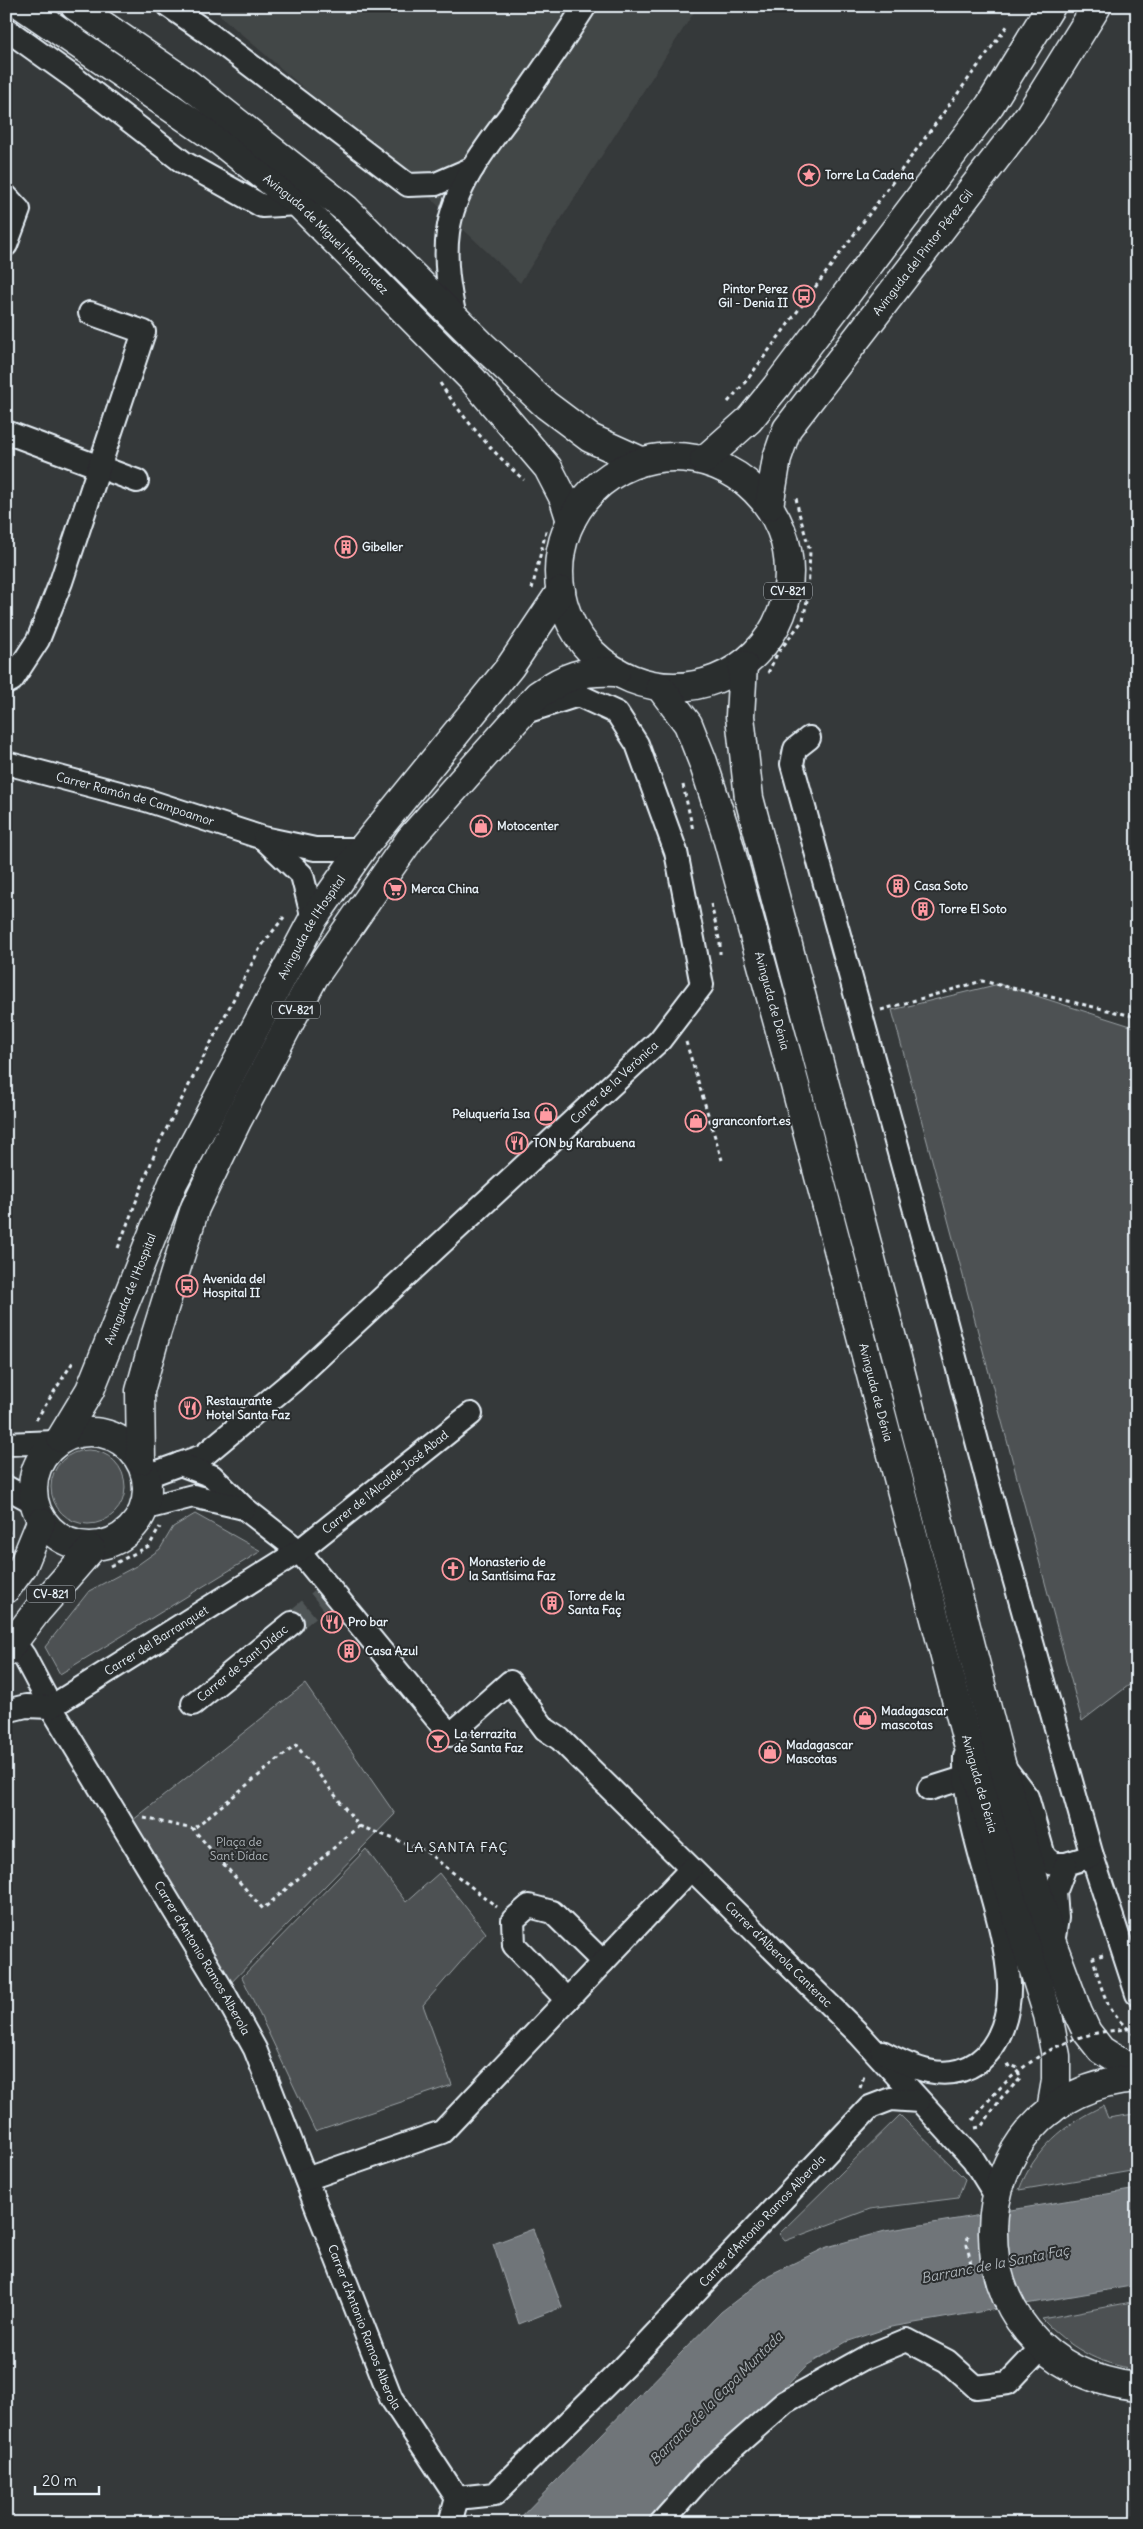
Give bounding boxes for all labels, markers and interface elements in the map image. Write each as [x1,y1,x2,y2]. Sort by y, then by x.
place icon: Torre La Cadena [797,163,821,187]
place label: Torre La Cadena [825,167,914,182]
street label: Avinguda de Miguel Hernández [260,170,392,297]
street label: Avinguda del Pintor Pérez Gil [869,186,976,318]
place label: Pintor Perez Gil - Denia II [718,281,789,310]
bus stop icon: Pintor Perez Gil - Denia II [792,284,816,308]
building icon: Gibeller [334,535,358,559]
place label: Gibeller [362,539,403,554]
road number: CV-821 [764,582,812,600]
street label: Carrer Ramón de Campoamor [54,769,216,829]
shop icon: Motocenter [469,814,493,838]
place label: Motocenter [497,818,559,833]
street label: Avinguda de l'Hospital [274,872,348,982]
building icon: Casa Soto [886,874,910,898]
supermarket icon: Merca China [383,877,407,901]
place label: Casa Soto [914,878,968,893]
place label: Merca China [411,881,479,896]
building icon: Torre El Soto [911,897,935,921]
place label: Torre El Soto [939,901,1007,916]
street label: Avinguda de Dénia [752,950,793,1052]
road number: CV-821 [272,1002,320,1018]
street label: Carrer de la Verònica [567,1038,661,1127]
shop icon: Peluquería Isa [534,1102,558,1126]
place label: Peluquería Isa [452,1106,530,1122]
shop icon: granconfort.es [684,1109,708,1133]
place label: granconfort.es [712,1113,791,1129]
restaurant icon: TON by Karabuena [505,1131,529,1155]
place label: TON by Karabuena [533,1135,635,1151]
street label: Avinguda de l'Hospital [101,1231,159,1347]
place label: Avenida del Hospital II [203,1271,266,1301]
bus stop icon: Avenida del Hospital II [175,1274,199,1298]
street label: Avinguda de Dénia [856,1341,896,1443]
place label: Restaurante Hotel Santa Faz [206,1393,290,1422]
restaurant icon: Restaurante Hotel Santa Faz [178,1396,202,1420]
street label: Carrer de l'Alcalde José Abad [319,1427,451,1537]
place label: Monasterio de la Santísima Faz [469,1554,556,1583]
church icon: Monasterio de la Santísima Faz [441,1557,465,1581]
road number: CV-821 [27,1586,75,1602]
place label: Torre de la Santa Faç [568,1588,625,1618]
building icon: Torre de la Santa Faç [540,1591,564,1615]
street label: Carrer del Barranquet [101,1602,211,1679]
restaurant icon: Pro bar [320,1610,344,1634]
place label: Pro bar [348,1614,388,1629]
street label: Carrer de Sant Dídac [194,1621,291,1705]
building icon: Casa Azul [337,1639,361,1663]
place label: Casa Azul [365,1643,418,1658]
place label: Madagascar mascotas [881,1703,948,1732]
shop icon: Madagascar mascotas [853,1706,877,1730]
place label: La terrazita de Santa Faz [454,1726,524,1755]
bar icon: La terrazita de Santa Faz [426,1729,450,1753]
street label: Avinguda de Dénia [959,1733,1001,1835]
place label: Madagascar Mascotas [786,1737,853,1766]
shop icon: Madagascar Mascotas [758,1740,782,1764]
park label: Plaça de Sant Dídac [210,1834,268,1863]
district label: LA SANTA FAÇ [406,1838,508,1856]
street label: Carrer d'Antonio Ramos Alberola [151,1878,254,2038]
street label: Carrer d'Alberola Canterac [722,1898,835,2010]
street label: Carrer d'Antonio Ramos Alberola [696,2151,828,2290]
water label: Barranc de la Santa Faç [919,2240,1072,2287]
street label: Carrer d'Antonio Ramos Alberola [325,2242,405,2412]
water label: Barranc de la Capa Muntada [646,2327,787,2468]
scale bar [35,2464,99,2496]
text: 20 m [42,2471,77,2490]

